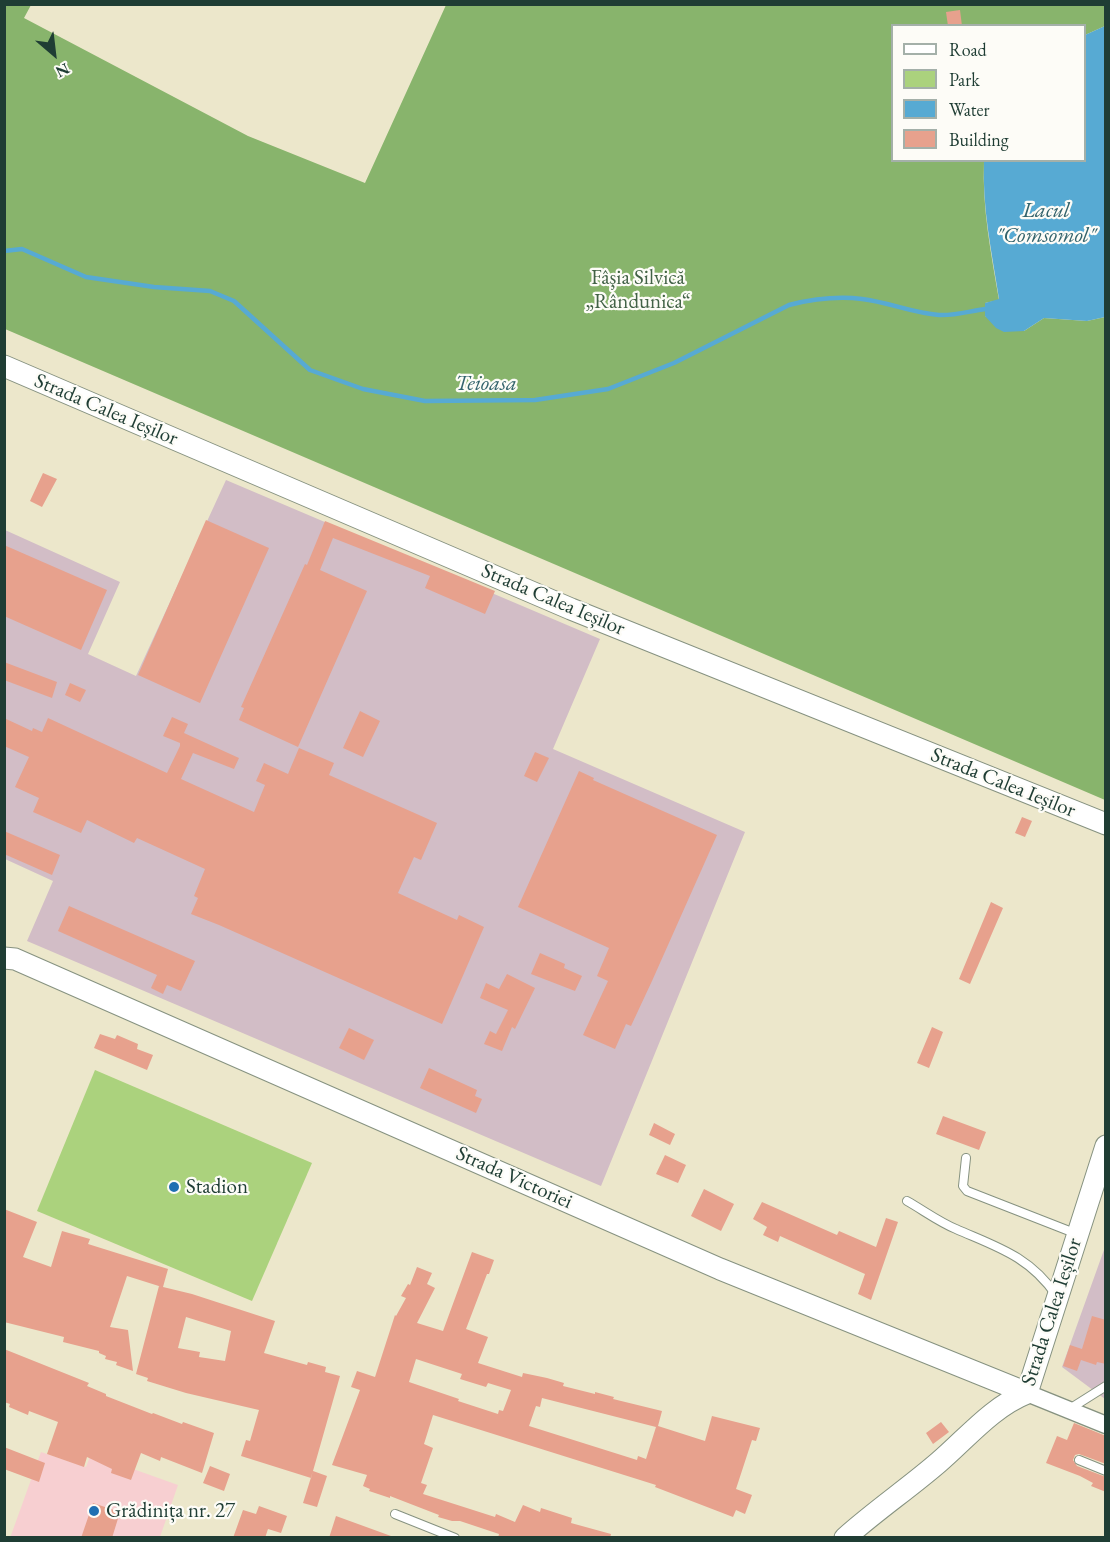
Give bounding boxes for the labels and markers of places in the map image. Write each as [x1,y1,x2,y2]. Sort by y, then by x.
place label: Stadion [186,1174,248,1200]
marker: Stadion [167,1180,181,1194]
place label: Grădinița nr. 27 [106,1498,235,1524]
marker: Grădinița nr. 27 [87,1504,101,1518]

